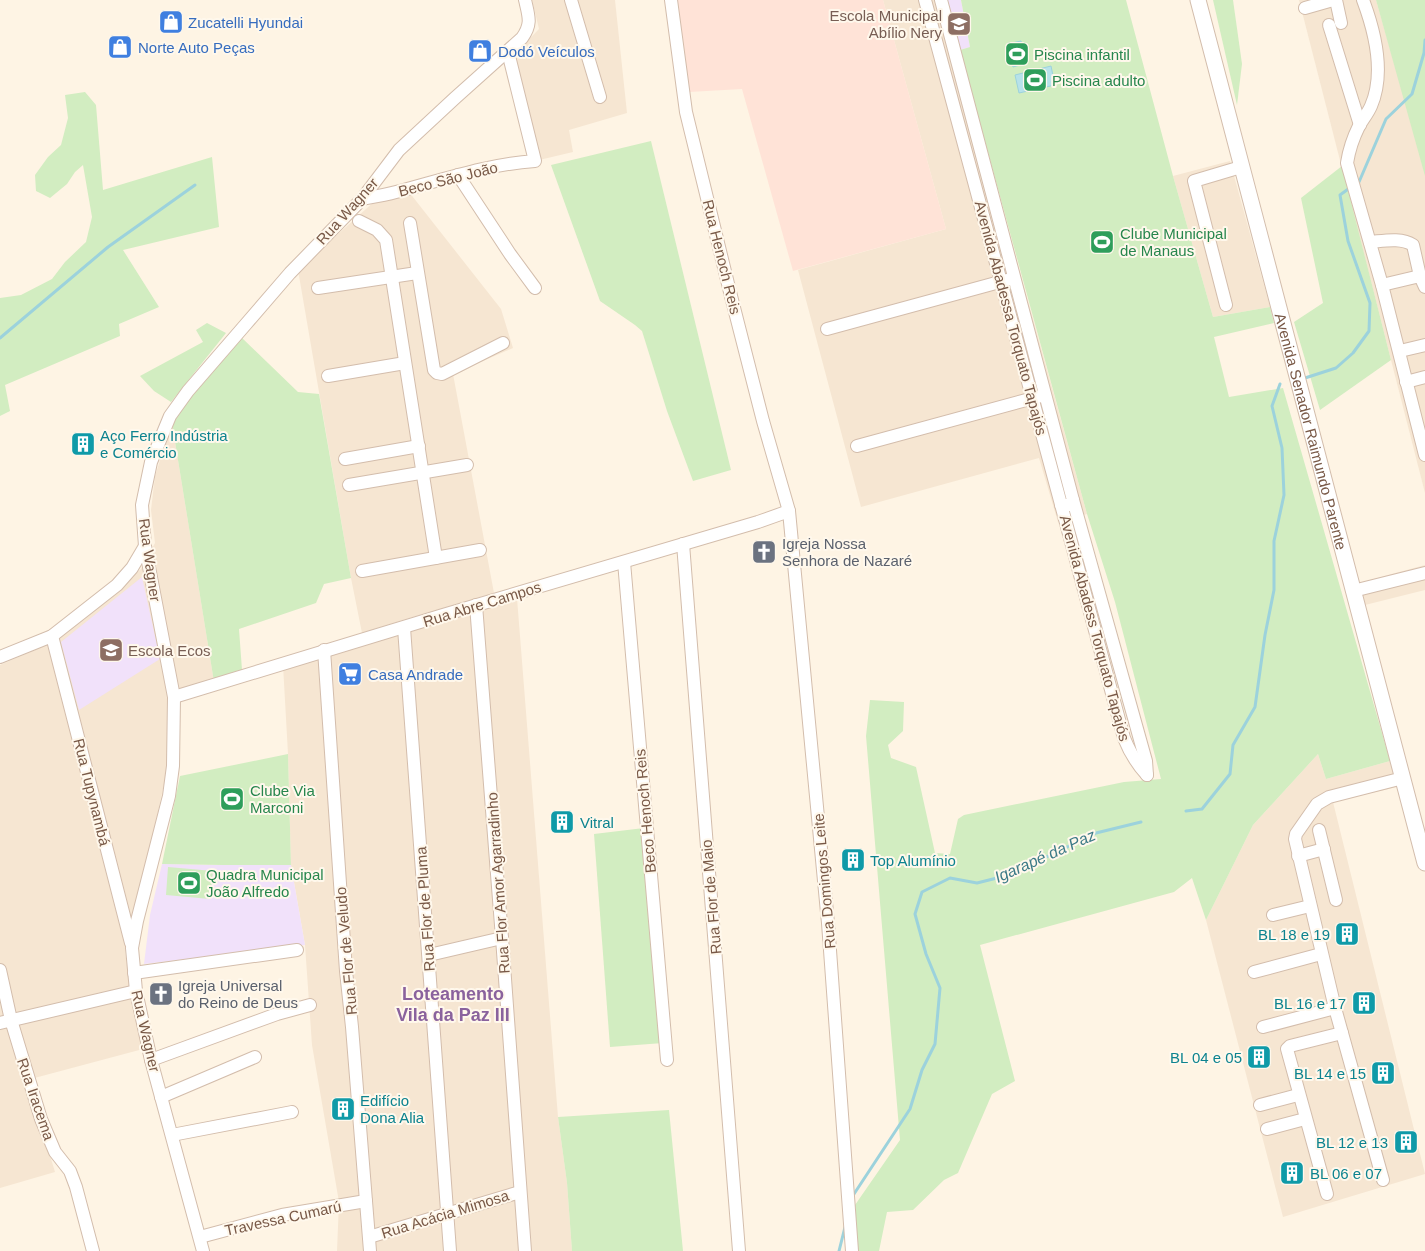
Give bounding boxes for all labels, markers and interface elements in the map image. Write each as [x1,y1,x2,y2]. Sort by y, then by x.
place label: Escola Municipal Abílio Nery [829,7,943,41]
shop icon: Zucatelli Hyundai [158,9,184,35]
school or university icon: Escola Municipal Abílio Nery [946,11,972,37]
place label: Zucatelli Hyundai [188,14,303,31]
shop icon: Norte Auto Peças [107,34,133,60]
shop icon: Dodó Veículos [467,38,493,64]
place label: Norte Auto Peças [138,39,255,56]
sports icon: Piscina infantil [1004,41,1030,67]
place label: Dodó Veículos [498,43,595,60]
place label: Piscina infantil [1034,46,1130,63]
sports icon: Piscina adulto [1022,67,1048,93]
place label: Piscina adulto [1052,72,1145,89]
street label: Beco São João [397,158,499,200]
street label: Rua Wagner [313,174,381,248]
street label: Rua Henoch Reis [700,198,744,316]
street label: Avenida Abadessa Torquato Tapajós [971,199,1051,437]
place label: Clube Municipal de Manaus [1120,225,1227,259]
sports icon: Clube Municipal de Manaus [1089,229,1115,255]
street label: Avenida Senador Raimundo Parente [1272,311,1351,552]
place label: Aço Ferro Indústria e Comércio [100,427,228,461]
building icon: Aço Ferro Indústria e Comércio [70,431,96,457]
street label: Avenida Abadess Torquato Tapajós [1057,513,1133,743]
street label: Rua Wagner [136,517,164,603]
place label: Igreja Nossa Senhora de Nazaré [782,535,912,569]
church icon: Igreja Nossa Senhora de Nazaré [751,539,777,565]
street label: Rua Abre Campos [421,578,543,630]
school or university icon: Escola Ecos [98,637,124,663]
place label: Escola Ecos [128,642,211,659]
supermarket icon: Casa Andrade [337,661,363,687]
place label: Casa Andrade [368,666,463,683]
street label: Rua Tupynambá [70,737,114,848]
street label: Beco Henoch Reis [631,748,659,874]
place label: Clube Via Marconi [250,782,315,816]
sports icon: Clube Via Marconi [219,786,245,812]
street label: Rua Flor Amor Agarradinho [483,792,513,974]
building icon: Vitral [549,809,575,835]
street label: Rua Domingos Leite [810,813,838,949]
place label: Vitral [580,814,614,831]
water label: Igarapé da Paz [992,826,1098,886]
street label: Rua Flor de Maio [698,839,724,955]
street label: Rua Flor de Pluma [412,845,438,972]
building icon: Top Alumínio [840,847,866,873]
place label: Top Alumínio [870,852,956,869]
place label: Quadra Municipal João Alfredo [206,866,324,900]
sports icon: Quadra Municipal João Alfredo [176,870,202,896]
street label: Rua Flor de Veludo [332,886,360,1016]
building icon: BL 18 e 19 [1334,921,1360,947]
place label: BL 18 e 19 [1258,926,1330,943]
place label: Igreja Universal do Reino de Deus [178,977,298,1011]
church icon: Igreja Universal do Reino de Deus [148,981,174,1007]
district label: Loteamento Vila da Paz III [396,984,510,1025]
street label: Rua Wagner [128,988,164,1074]
building icon: BL 16 e 17 [1351,990,1377,1016]
place label: BL 16 e 17 [1274,995,1346,1012]
building icon: BL 04 e 05 [1246,1044,1272,1070]
place label: BL 04 e 05 [1170,1049,1242,1066]
street label: Rua Iracema [14,1056,58,1143]
building icon: BL 14 e 15 [1370,1060,1396,1086]
place label: BL 14 e 15 [1294,1065,1366,1082]
place label: Edifício Dona Alia [360,1092,425,1126]
building icon: Edifício Dona Alia [330,1096,356,1122]
building icon: BL 12 e 13 [1393,1129,1419,1155]
place label: BL 12 e 13 [1316,1134,1388,1151]
building icon: BL 06 e 07 [1279,1160,1305,1186]
place label: BL 06 e 07 [1310,1165,1382,1182]
street label: Rua Acácia Mimosa [379,1186,511,1242]
street label: Travessa Cumarú [223,1197,343,1239]

